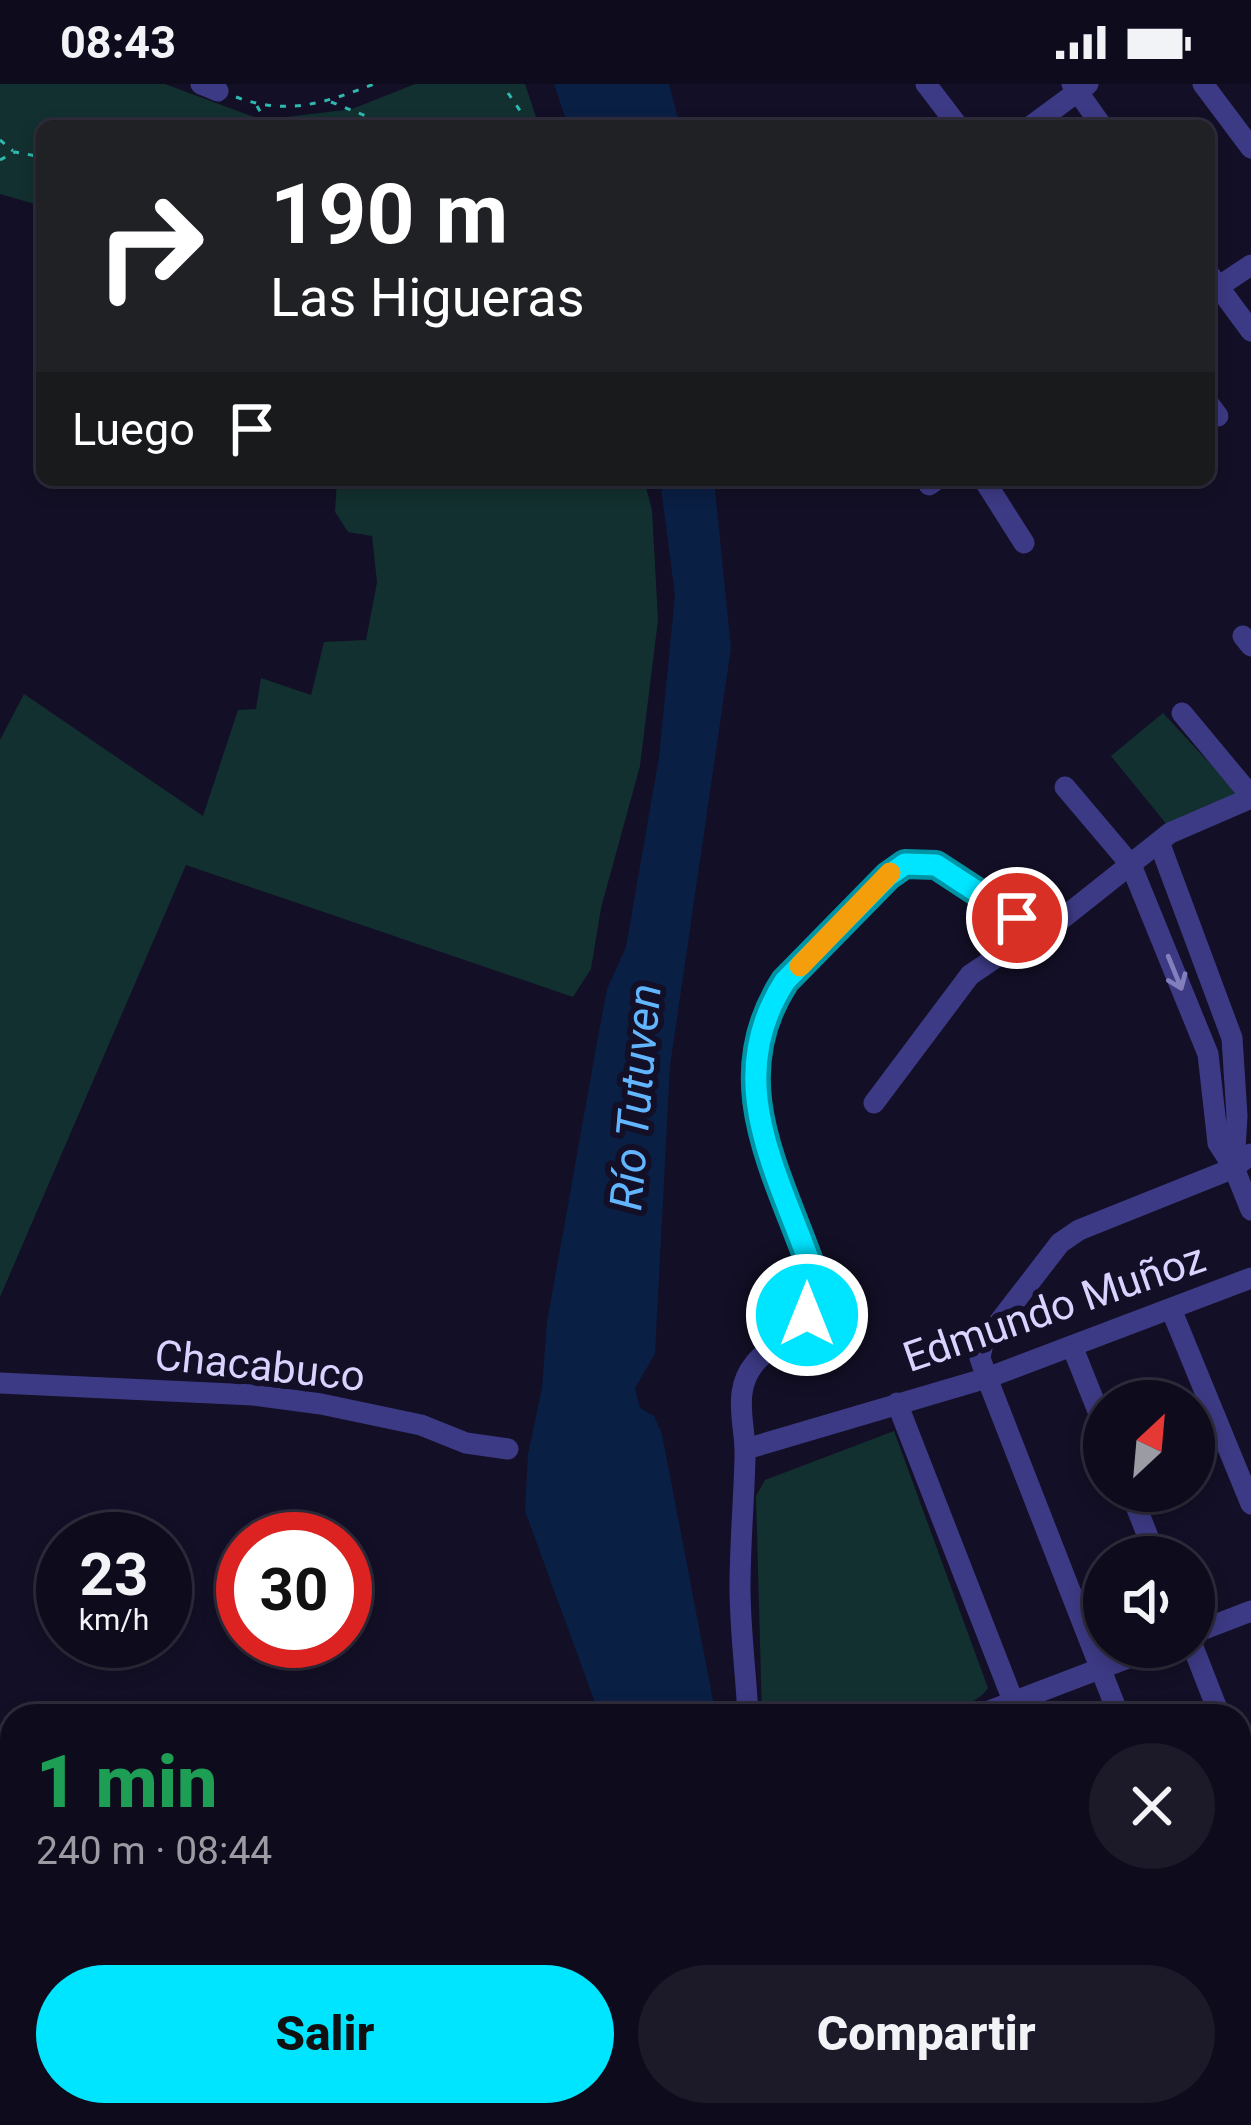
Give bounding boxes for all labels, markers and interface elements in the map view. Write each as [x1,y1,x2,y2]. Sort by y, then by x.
text: 08:43 [60,16,176,69]
text: 190 m [270,165,508,264]
icon: right [72,168,228,324]
text: Las Higueras [270,266,585,329]
icon: arrive [219,396,285,462]
text: Luego [72,403,195,456]
pin [966,867,1068,969]
icon: arrive [984,885,1050,951]
one-way arrow [1166,954,1187,991]
water label: Río Tutuven [599,982,672,1213]
street label: Edmundo Muñoz [897,1233,1211,1382]
position arrow [744,1252,870,1378]
street label: Chacabuco [153,1330,367,1401]
north arrow [1083,1380,1215,1512]
map controls [1083,1380,1215,1668]
speed limit sign: 30 [216,1512,372,1668]
button: sound [1083,1536,1215,1668]
text: 23 [80,1539,148,1610]
text: km/h [79,1602,149,1637]
text: 1 min [36,1740,218,1825]
button: close [1089,1743,1215,1869]
text: 240 m · 08:44 [36,1828,272,1874]
button: Salir [36,1965,614,2103]
button: Compartir [638,1965,1215,2103]

